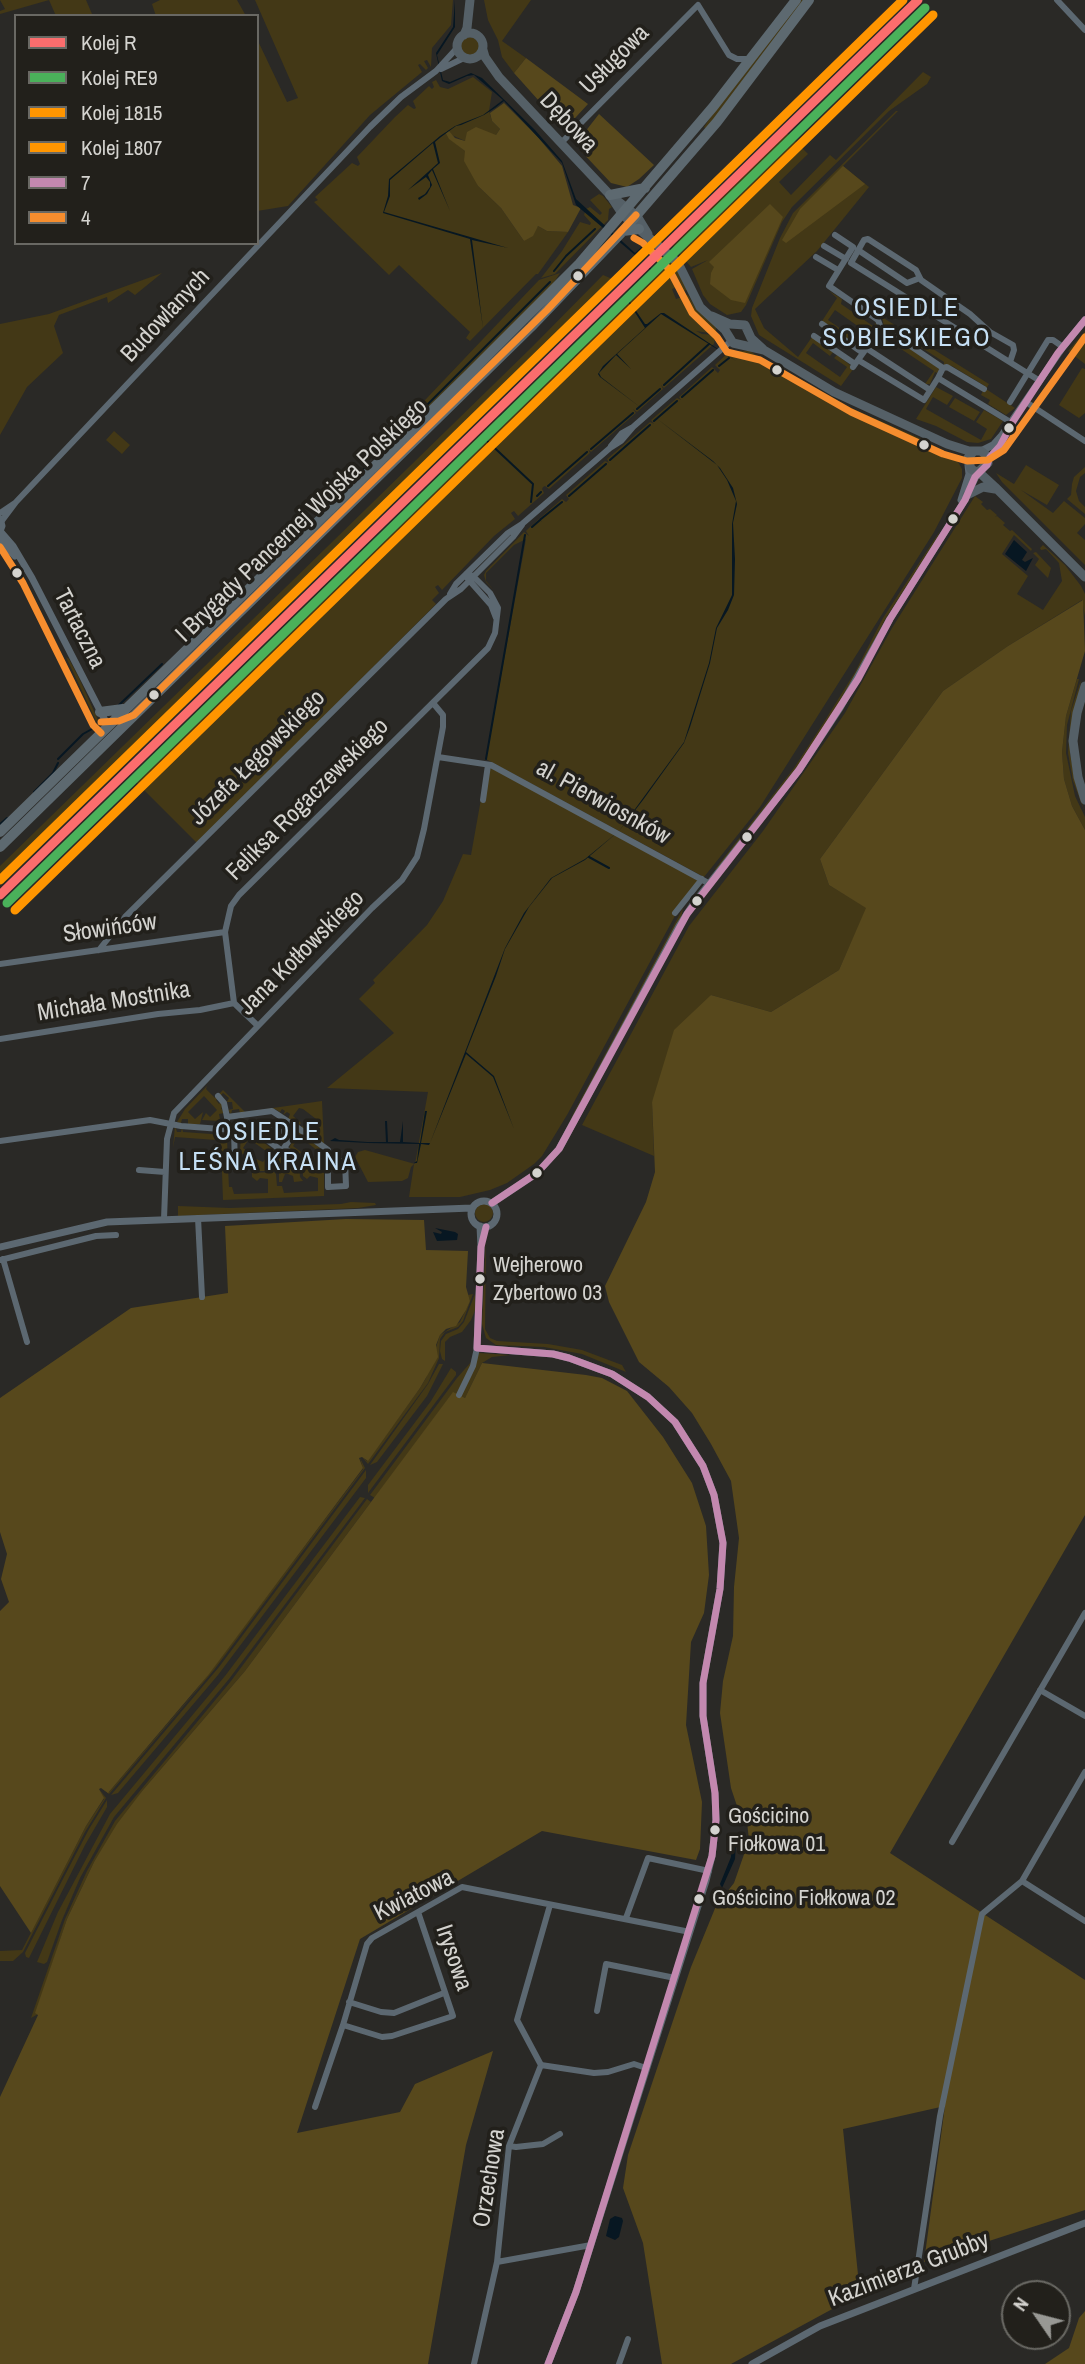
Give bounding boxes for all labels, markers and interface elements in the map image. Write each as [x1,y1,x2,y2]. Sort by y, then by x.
legend [14,14,259,245]
street label: Usługowa [574,19,656,101]
text: Kolej R [81,28,137,57]
text: Kolej RE9 [81,63,158,92]
street label: Dębowa [533,87,603,159]
text: Kolej 1815 [81,98,162,127]
text: Kolej 1807 [81,133,162,162]
text: 7 [81,168,91,197]
text: 4 [81,203,91,232]
street label: Budowlanych [116,263,216,369]
unlabelled marker [571,269,585,283]
district label: OSIEDLE SOBIESKIEGO [824,293,990,354]
unlabelled marker [770,363,784,377]
street label: I Brygady Pancernej Wojska Polskiego [170,393,434,649]
unlabelled marker [1002,421,1016,435]
unlabelled marker [917,438,931,452]
unlabelled marker [946,512,960,526]
unlabelled marker [10,566,24,580]
street label: Tartaczna [47,584,111,674]
street label: Józefa Łęgowskiego [184,684,332,832]
unlabelled marker [147,688,161,702]
street label: Feliksa Rogaczewskiego [221,713,395,887]
street label: al. Pierwiosnków [531,754,675,852]
unlabelled marker [740,830,754,844]
street label: Jana Kotłowskiego [233,884,371,1022]
unlabelled marker [690,894,704,908]
street label: Słowińców [61,908,159,950]
street label: Michała Mostnika [36,976,192,1028]
district label: OSIEDLE LEŚNA KRAINA [180,1117,356,1178]
unlabelled marker [530,1166,544,1180]
place label: Wejherowo Zybertowo 03 [493,1253,602,1304]
marker: Wejherowo Zybertowo 03 [473,1272,487,1286]
place label: Gościcino Fiołkowa 01 [728,1804,825,1856]
marker: Gościcino Fiołkowa 01 [708,1823,722,1837]
street label: Kwiatowa [369,1864,459,1928]
place label: Gościcino Fiołkowa 02 [712,1886,896,1912]
marker: Gościcino Fiołkowa 02 [692,1892,706,1906]
street label: Irysowa [428,1921,478,1995]
street label: Orzechowa [468,2127,512,2229]
street label: Kazimierza Grubby [825,2226,993,2314]
north arrow [1001,2280,1071,2350]
text: N [1007,2292,1034,2316]

